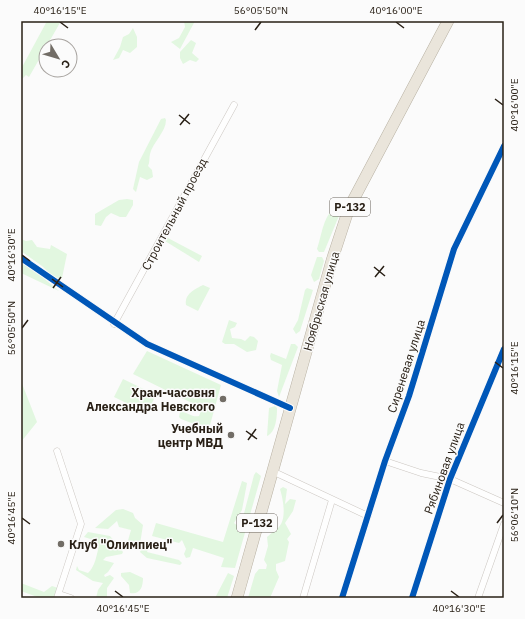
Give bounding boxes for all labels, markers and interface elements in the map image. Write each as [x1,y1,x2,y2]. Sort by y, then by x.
text: 40°16'15"E [33,4,87,17]
text: 56°05'50"N [234,4,288,17]
text: 40°16'00"E [369,4,423,17]
north arrow [38,38,78,78]
text: С [58,57,74,71]
text: 40°16'00"E [508,78,521,132]
street label: Строительный проезд [138,155,210,273]
road number: Р-132 [330,198,370,216]
text: 40°16'30"E [5,228,18,282]
street label: Ноябрьская улица [300,249,343,353]
text: 56°05'50"N [5,301,18,355]
street label: Сиреневая улица [384,317,428,415]
text: 40°16'15"E [508,341,521,395]
place label: Храм-часовня Александра Невского [86,385,215,414]
marker: Храм-часовня Александра Невского [218,394,228,404]
street label: Рябиновая улица [420,419,468,516]
place label: Учебный центр МВД [158,421,223,450]
marker: Учебный центр МВД [226,430,236,440]
text: 56°06'10"N [508,488,521,542]
text: 40°16'45"E [5,491,18,545]
road number: Р-132 [237,514,277,532]
place label: Клуб "Олимпиец" [69,537,172,552]
marker: Клуб "Олимпиец" [56,539,66,549]
text: 40°16'45"E [96,602,150,615]
text: 40°16'30"E [432,602,486,615]

